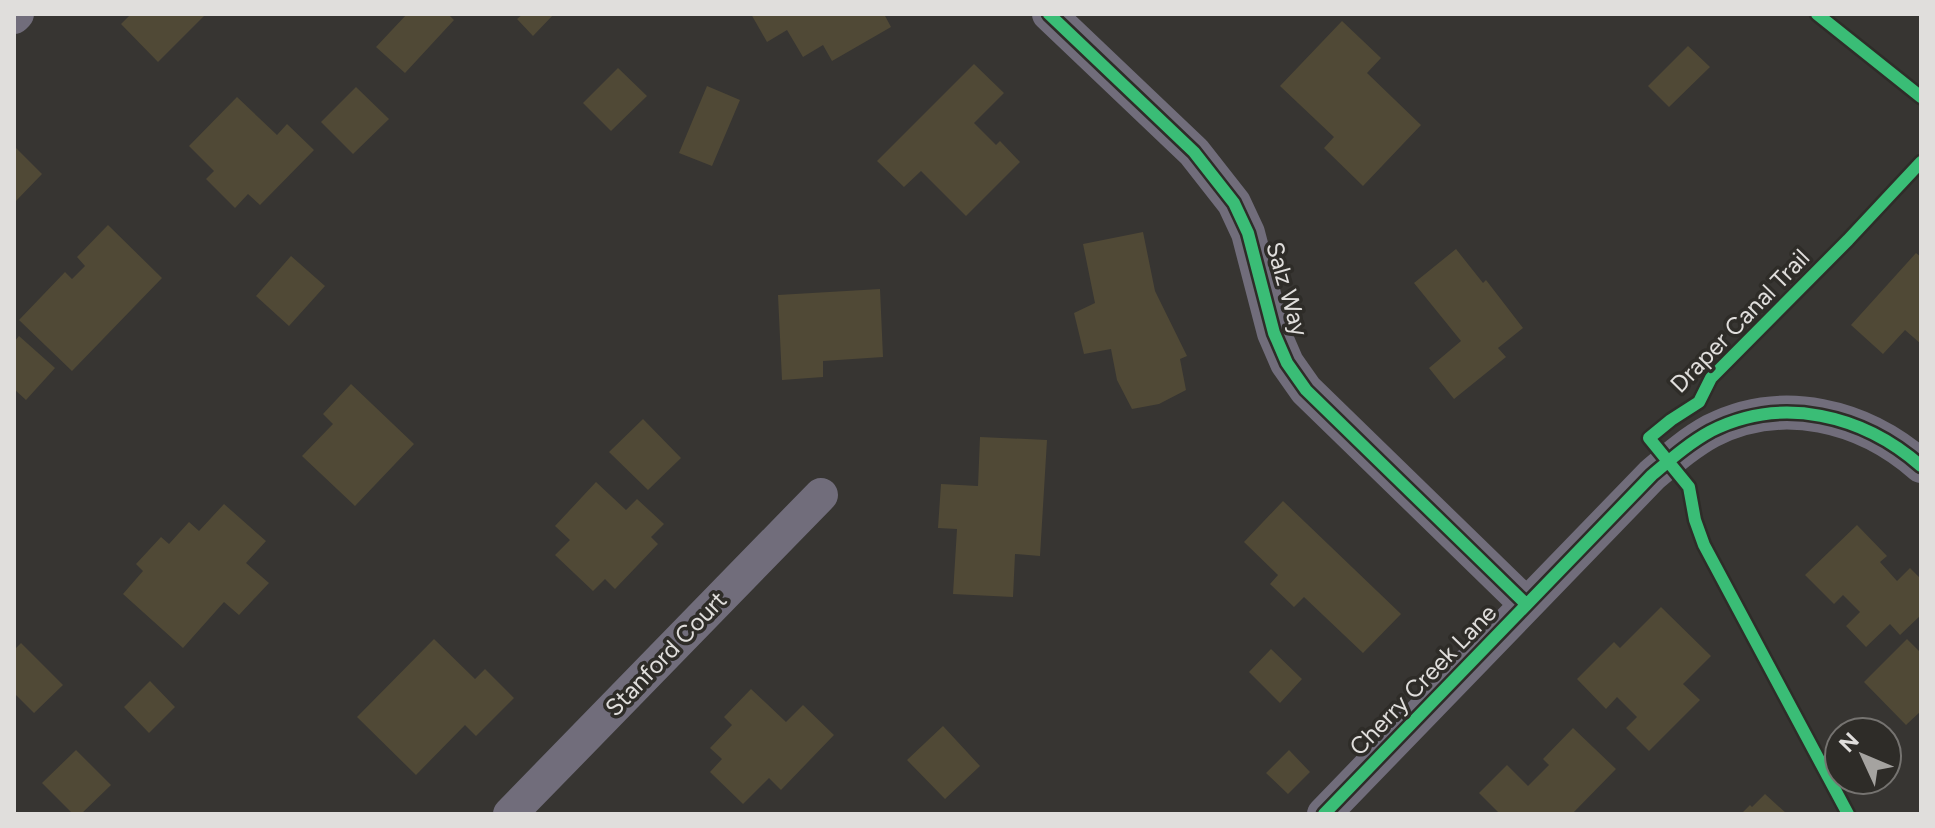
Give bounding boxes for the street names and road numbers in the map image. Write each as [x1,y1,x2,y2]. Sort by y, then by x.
street label: Salz Way [1260,238,1315,340]
street label: Draper Canal Trail [1664,243,1815,398]
street label: Stanford Court [599,585,732,722]
street label: Cherry Creek Lane [1343,598,1502,761]

